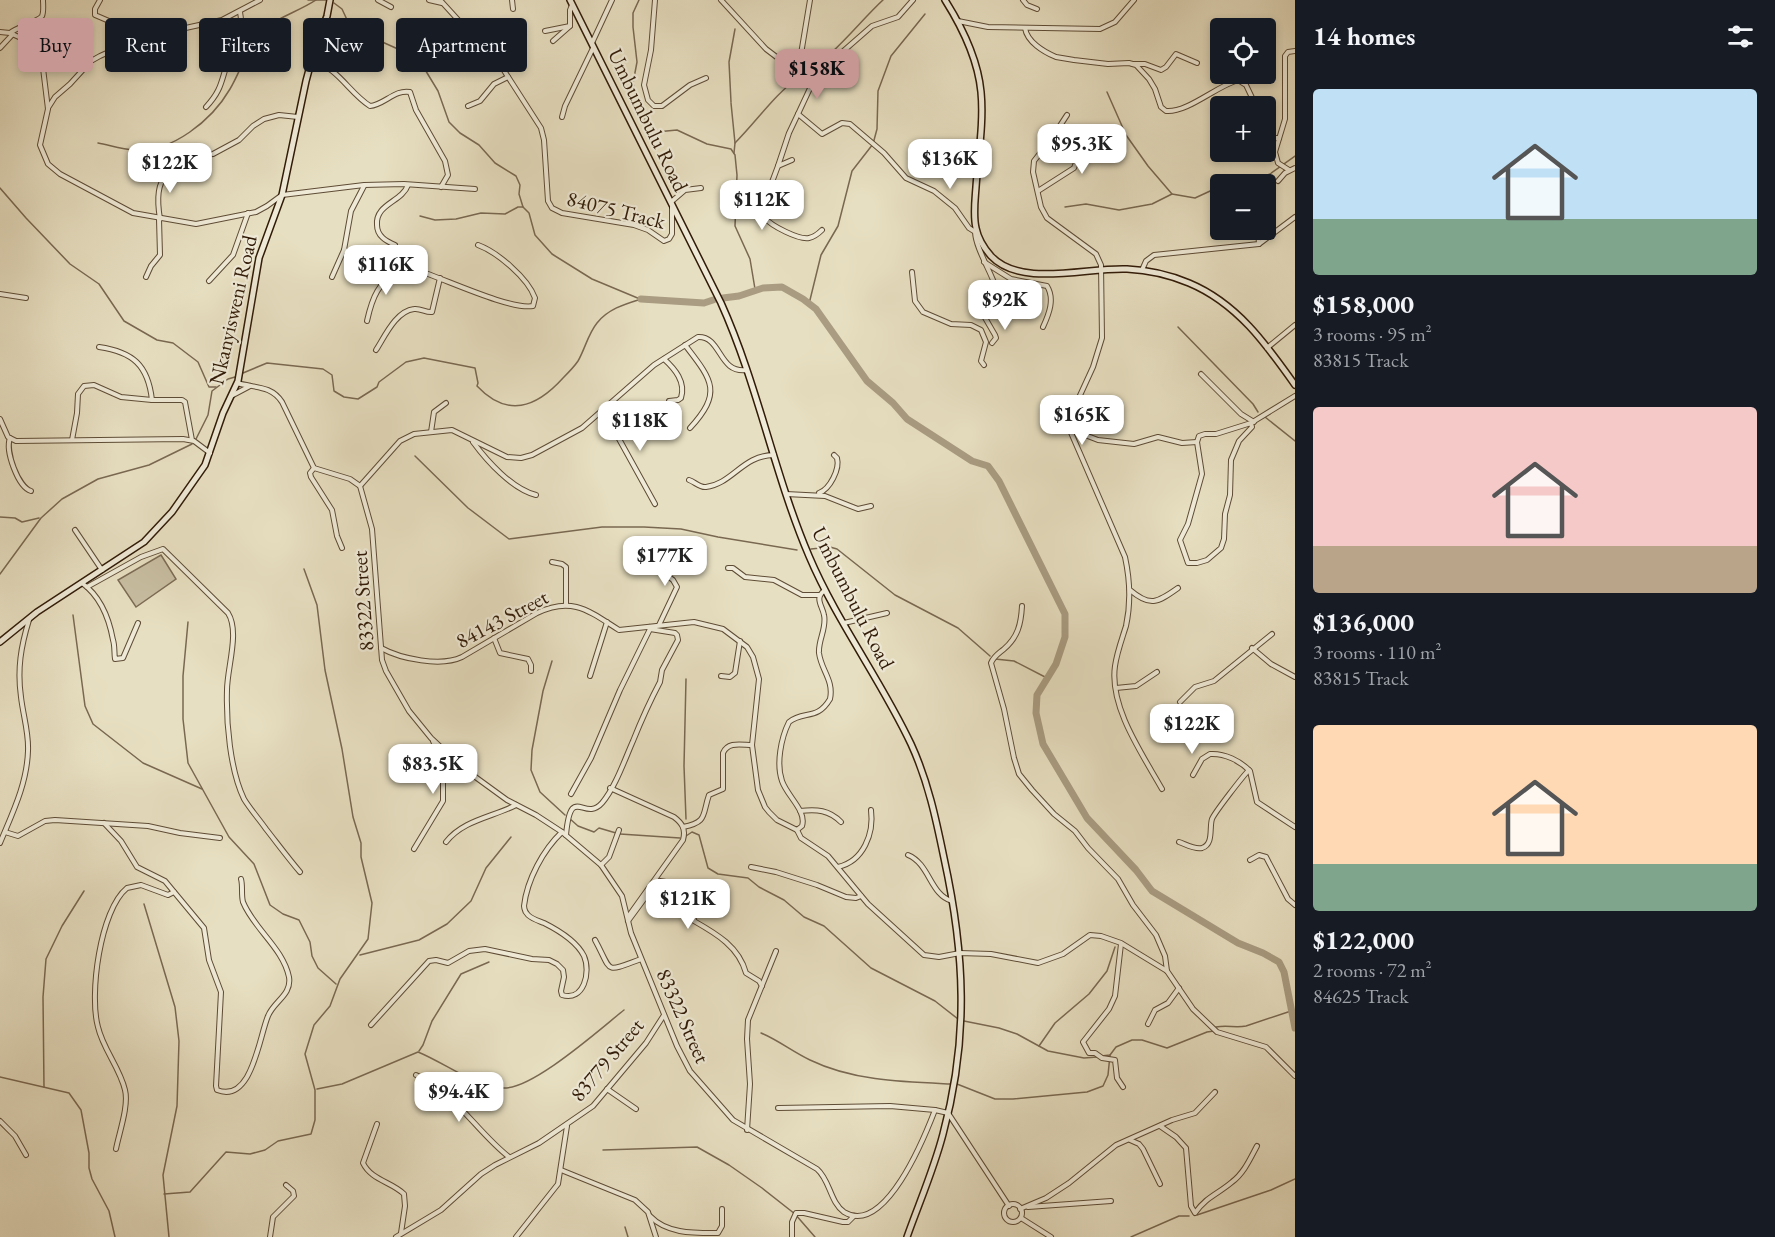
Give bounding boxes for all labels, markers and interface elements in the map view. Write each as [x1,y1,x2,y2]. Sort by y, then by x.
chip: Buy [18,18,93,72]
chip: Rent [105,18,187,72]
chip: Filters [199,18,291,72]
chip: New [303,18,384,72]
chip: Apartment [396,18,527,72]
map controls [1210,18,1276,240]
button: locate [1210,18,1276,84]
text: 14 homes [1313,19,1415,53]
icon: filters [1724,20,1757,53]
street label: Umbumbulu Road [602,44,695,196]
pin: $158K [775,49,859,100]
text: $158K [789,55,845,81]
button: + [1210,96,1276,162]
pin: $95.3K [1033,124,1131,175]
icon: home [1481,128,1589,236]
text: $95.3K [1051,130,1113,156]
pin: $136K [908,139,992,190]
pin: $122K [128,143,212,194]
text: $136K [922,145,978,171]
text: $122K [142,149,198,175]
button: − [1210,174,1276,240]
pin: $112K [720,180,804,231]
street label: 84075 Track [564,184,669,235]
text: $112K [734,186,790,212]
street label: Nkanyisweni Road [202,232,263,387]
pin: $116K [344,245,428,296]
text: $116K [358,251,414,277]
pin: $92K [969,280,1041,331]
text: $92K [982,286,1028,312]
text: $158,000 [1313,287,1414,321]
text: 3 rooms · 95 m² [1313,321,1432,347]
text: 83815 Track [1313,347,1409,373]
pin: $165K [1040,395,1124,446]
pin: $118K [598,401,682,452]
text: $165K [1054,401,1110,427]
text: $118K [612,407,668,433]
icon: home [1481,446,1589,554]
street label: Umbumbulu Road [806,522,901,674]
pin: $177K [623,536,707,587]
text: $177K [637,542,693,568]
street label: 83322 Street [345,549,379,652]
street label: 84143 Street [451,583,553,654]
text: $136,000 [1313,605,1414,639]
text: 3 rooms · 110 m² [1313,639,1441,665]
text: 83815 Track [1313,665,1409,691]
pin: $122K [1150,704,1234,755]
text: $122K [1164,710,1220,736]
pin: $83.5K [384,744,482,795]
text: $83.5K [402,750,464,776]
icon: home [1481,764,1589,872]
pin: $121K [646,879,730,930]
text: $121K [660,885,716,911]
text: $122,000 [1313,923,1414,957]
text: 2 rooms · 72 m² [1313,957,1432,983]
street label: 83322 Street [651,964,716,1068]
text: 84625 Track [1313,983,1409,1009]
street label: 83779 Street [564,1012,650,1107]
pin: $94.4K [410,1072,508,1123]
text: $94.4K [428,1078,490,1104]

